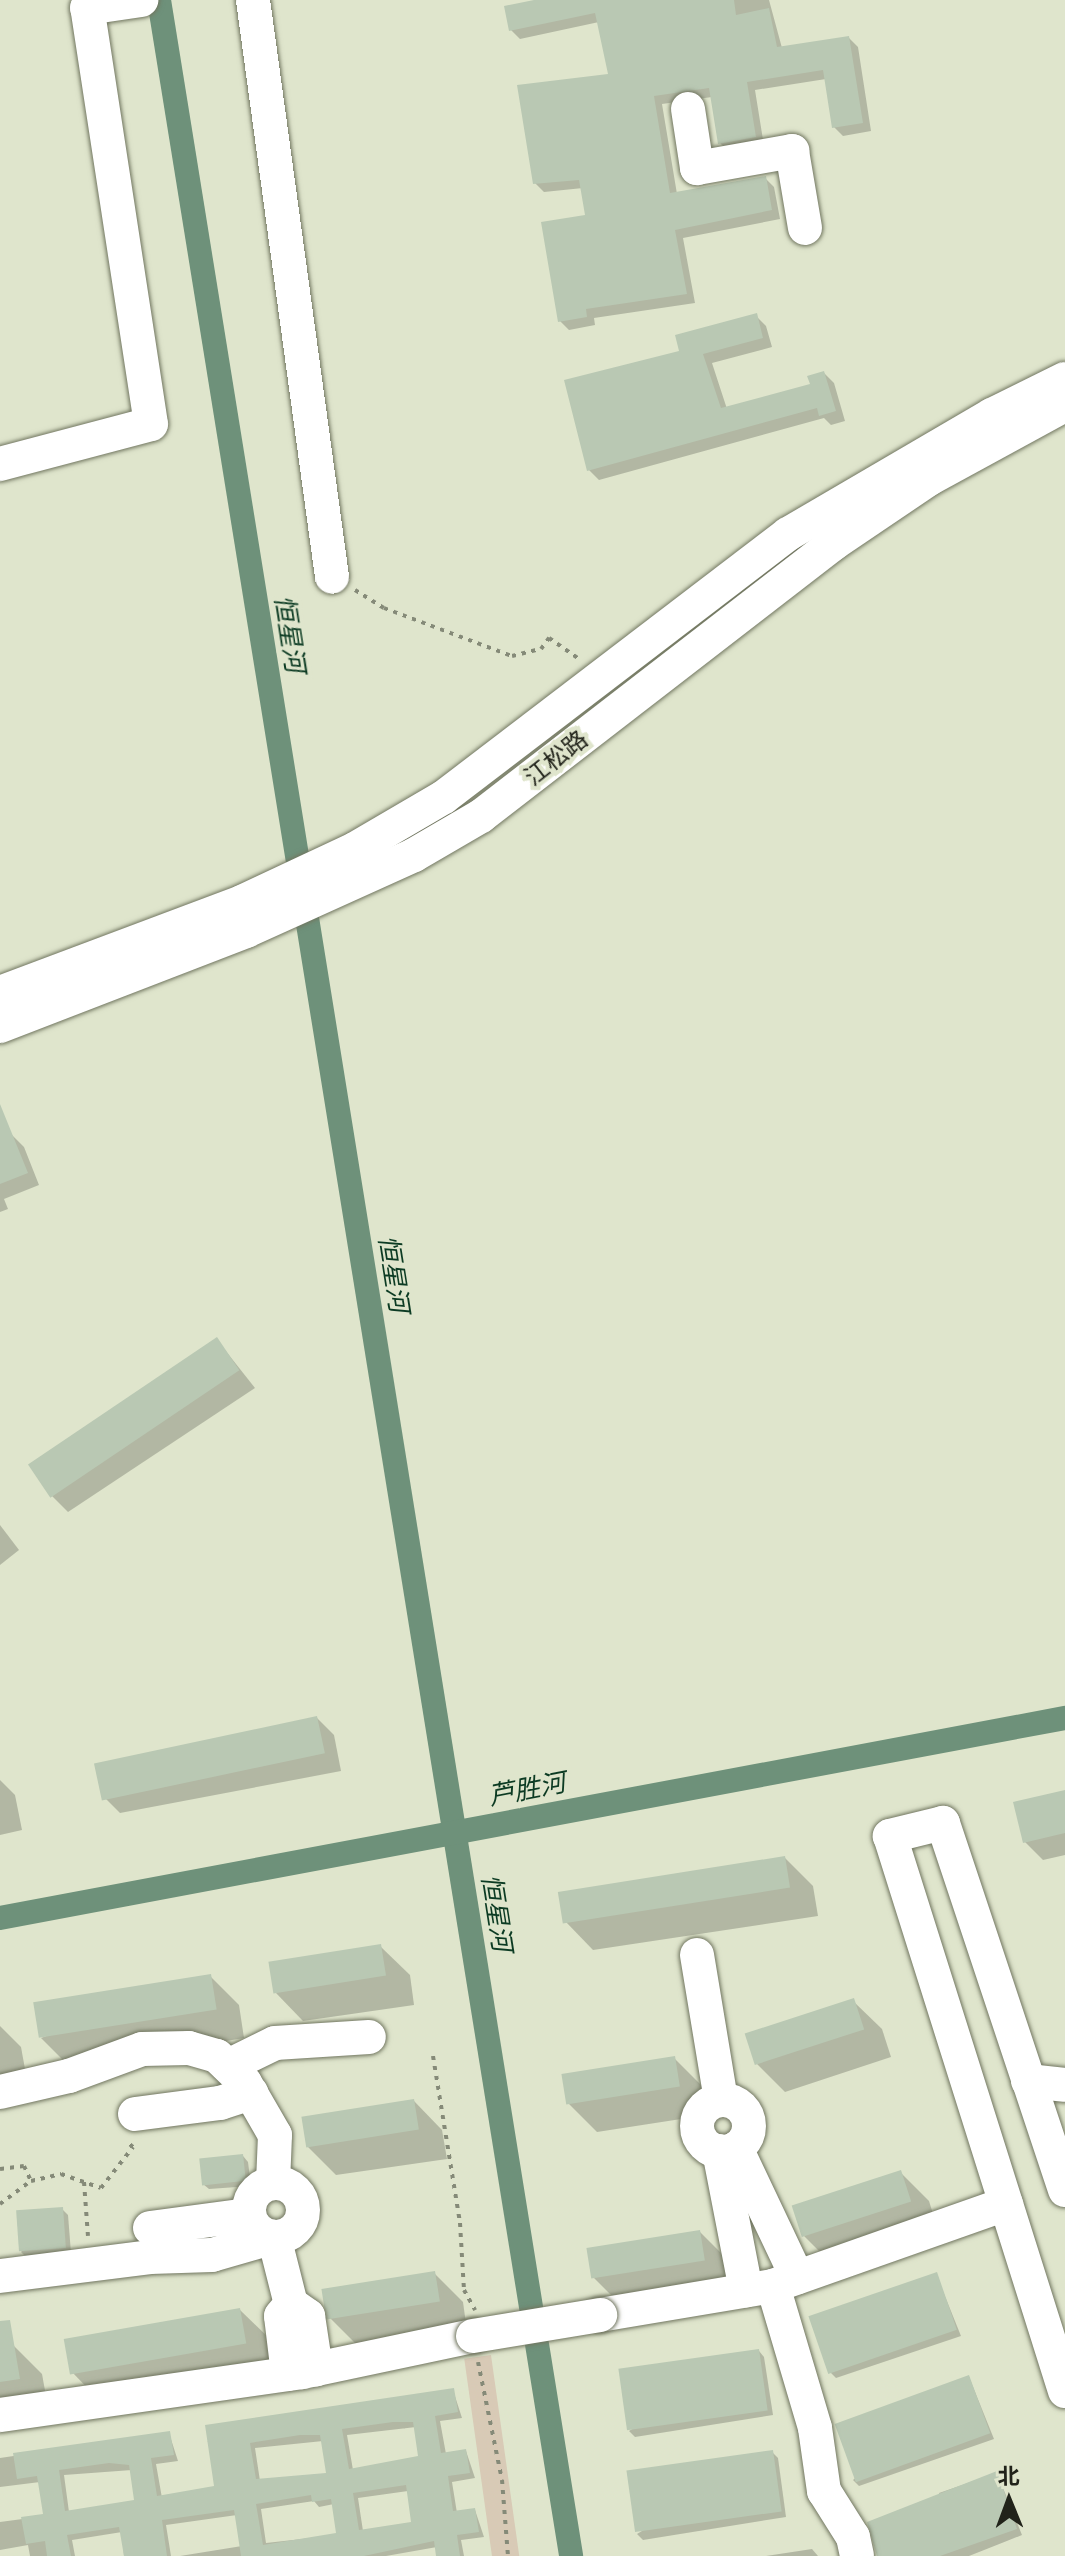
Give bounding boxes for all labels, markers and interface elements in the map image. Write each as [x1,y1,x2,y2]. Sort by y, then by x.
water label: 恒星河 [267,593,311,675]
street label: 江松路 [519,724,593,792]
water label: 恒星河 [371,1233,415,1315]
water label: 芦胜河 [486,1767,568,1813]
water label: 恒星河 [474,1872,518,1954]
north arrow [969,2460,1049,2540]
text: 北 [997,2463,1020,2489]

